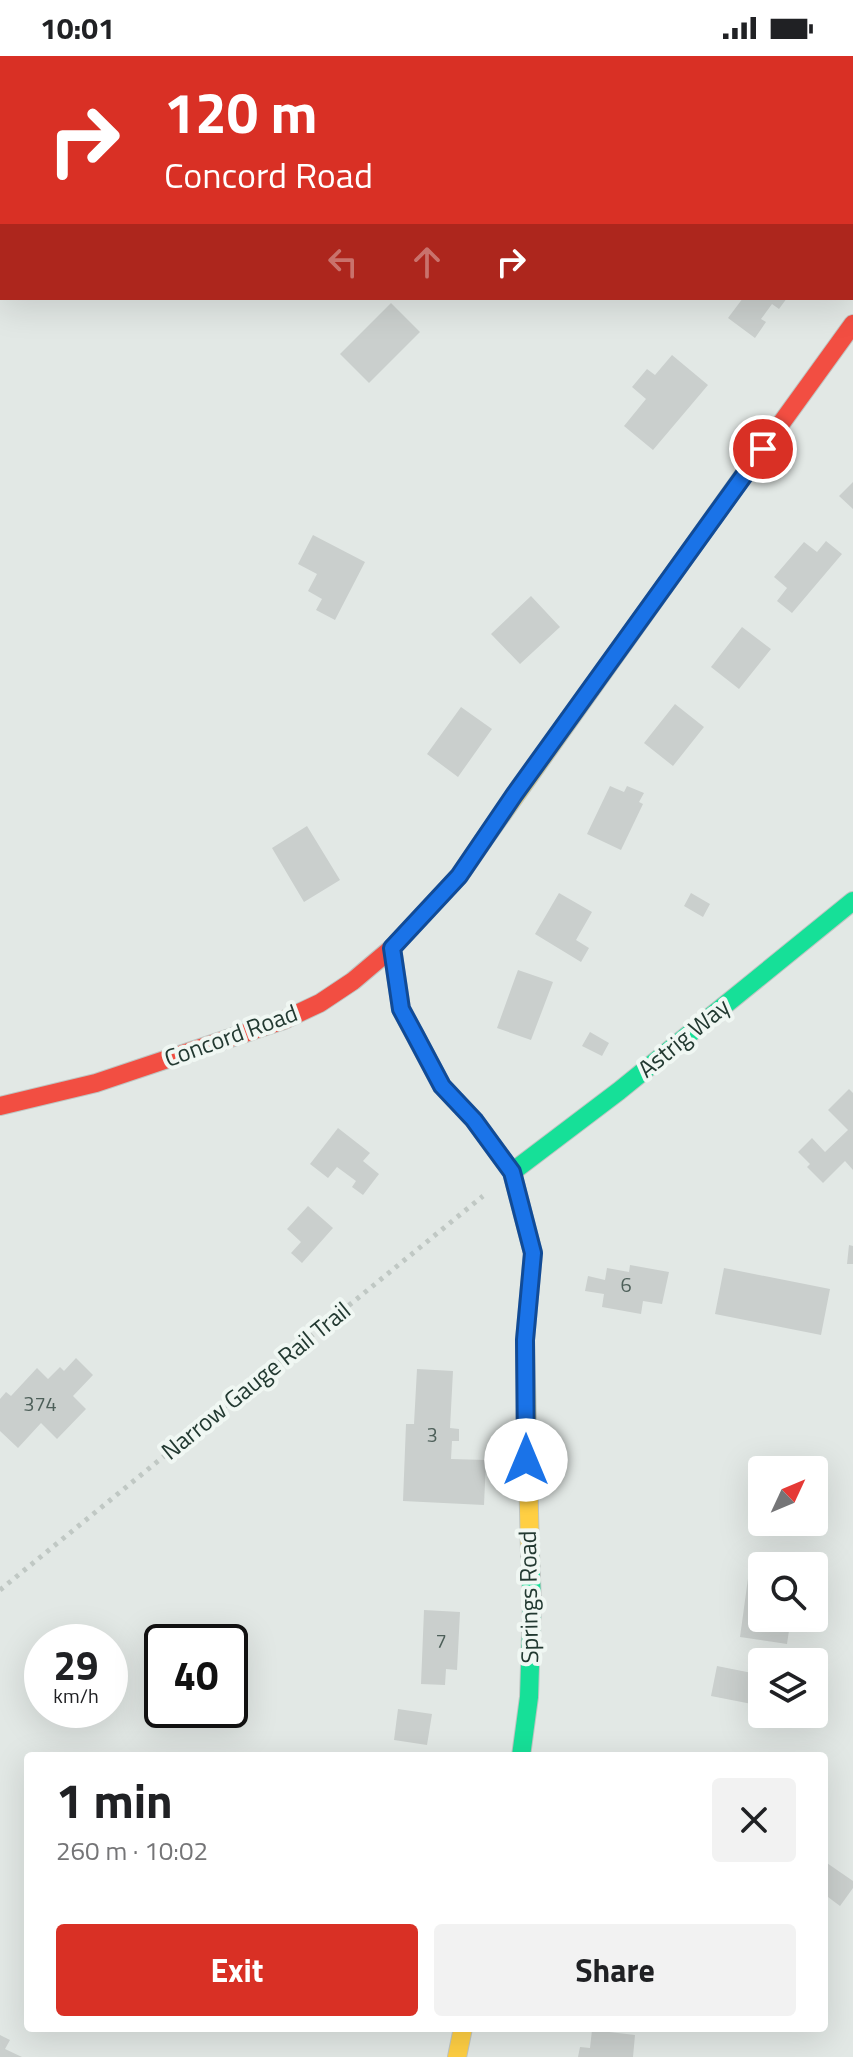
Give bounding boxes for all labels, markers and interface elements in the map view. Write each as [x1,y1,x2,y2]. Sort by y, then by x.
text: 10:01 [40,5,115,51]
text: 120 m [164,70,317,155]
icon: right [32,88,136,192]
text: Concord Road [164,147,373,202]
icon: left [321,240,365,284]
icon: ahead [405,240,449,284]
icon: right [489,240,533,284]
pin [729,415,797,483]
icon: arrive [741,427,785,471]
street label: Astrig Way [630,989,738,1086]
street label: Concord Road [159,994,302,1076]
house number: 6 [620,1269,632,1300]
street label: Narrow Gauge Rail Trail [153,1292,358,1468]
house number: 374 [23,1388,57,1419]
position arrow [484,1418,568,1502]
house number: 3 [426,1419,438,1450]
north arrow [748,1456,828,1536]
map controls [748,1456,828,1728]
street label: Springs Road [509,1530,547,1664]
button: search [748,1552,828,1632]
speed limit sign: 40 [144,1624,248,1728]
house number: 7 [435,1625,447,1656]
text: 29 [54,1635,98,1696]
button: layers [748,1648,828,1728]
text: km/h [53,1680,99,1711]
text: 1 min [56,1764,173,1837]
button: close [712,1778,796,1862]
text: 260 m · 10:02 [56,1831,208,1870]
button: Exit [56,1924,418,2016]
button: Share [434,1924,796,2016]

